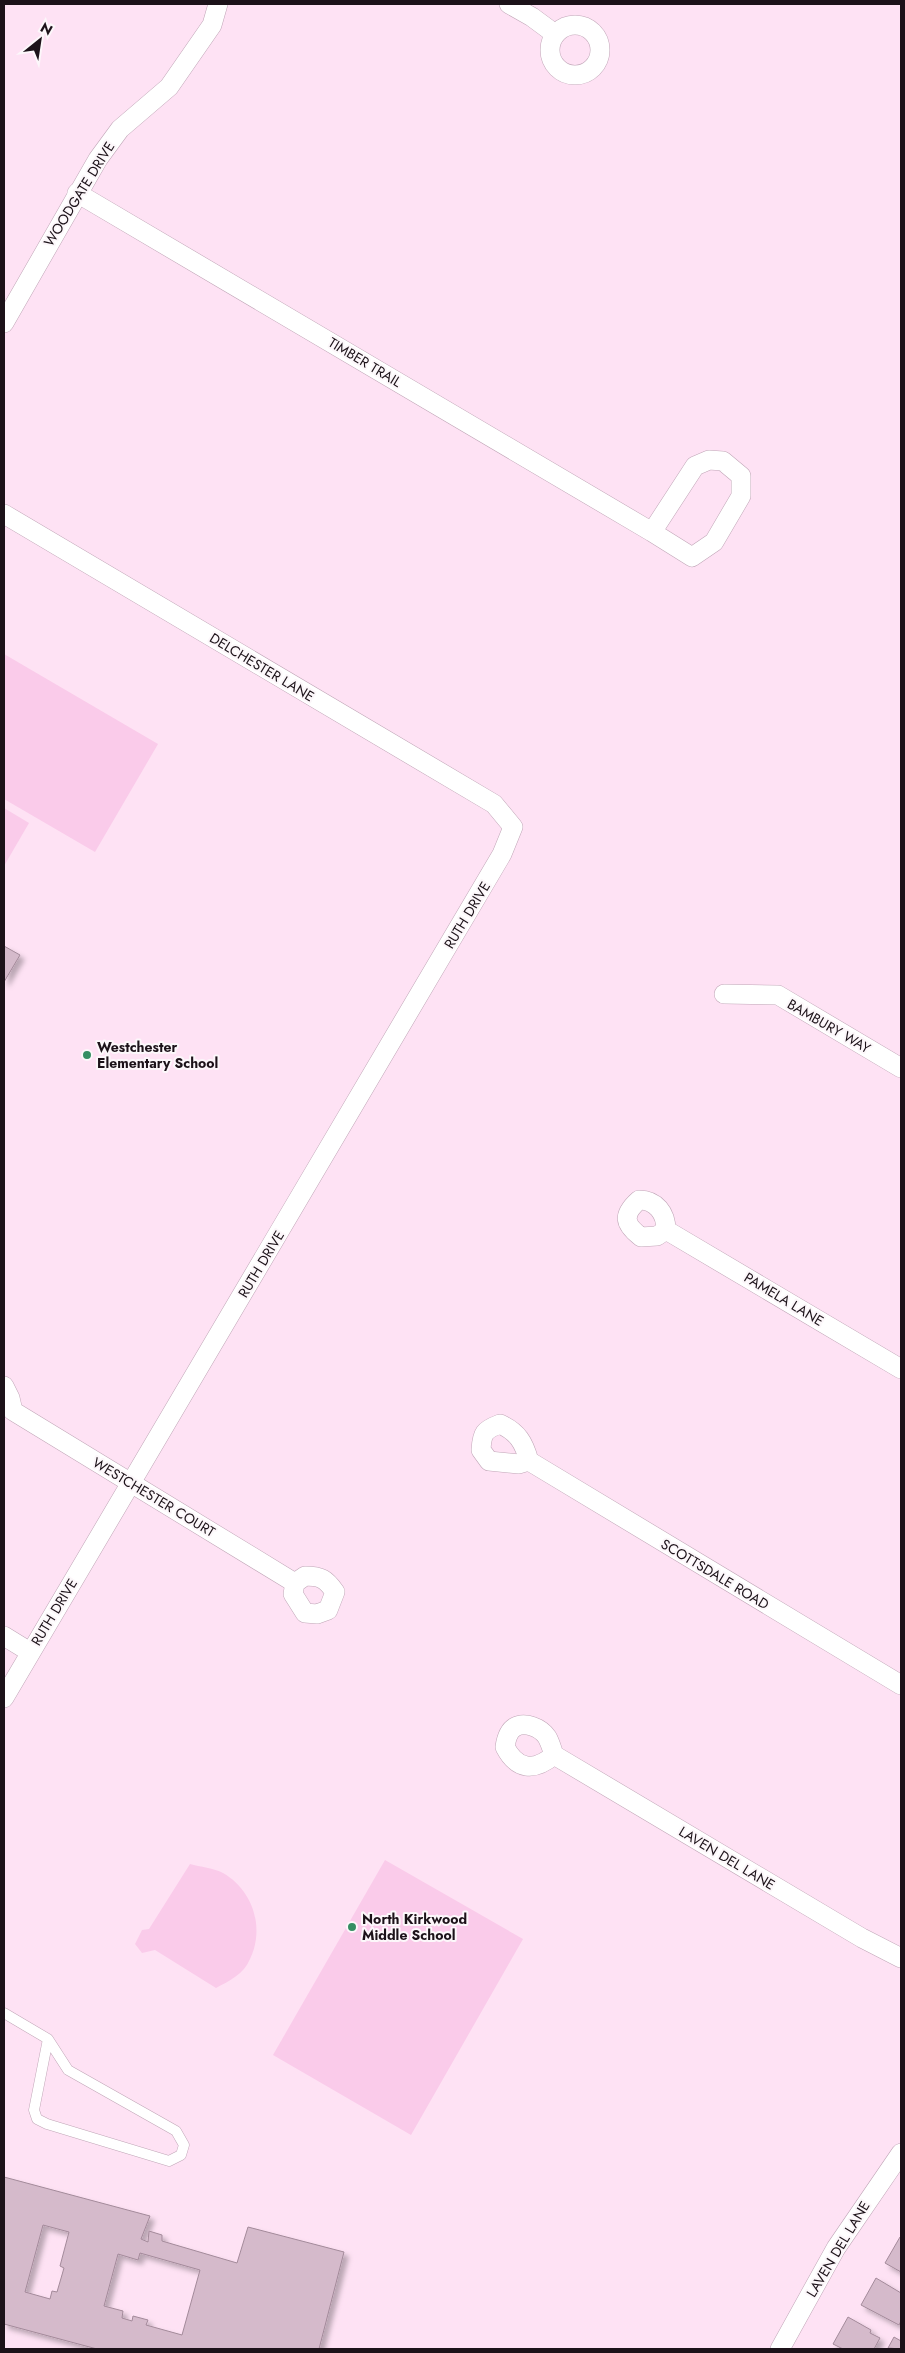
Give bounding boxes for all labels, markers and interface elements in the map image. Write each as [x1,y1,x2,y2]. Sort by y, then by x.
north arrow [15,15,65,65]
text: N [37,17,56,40]
street label: WOODGATE DRIVE [39,138,119,250]
street label: TIMBER TRAIL [325,332,406,392]
street label: DELCHESTER LANE [206,628,318,706]
street label: RUTH DRIVE [439,878,495,952]
street label: BAMBURY WAY [784,994,874,1058]
place label: Westchester Elementary School [97,1037,218,1073]
marker: Westchester Elementary School [81,1049,93,1061]
street label: RUTH DRIVE [233,1227,289,1301]
street label: PAMELA LANE [740,1267,828,1331]
street label: WESTCHESTER COURT [89,1452,220,1542]
street label: SCOTTSDALE ROAD [657,1534,773,1614]
street label: RUTH DRIVE [26,1575,82,1649]
street label: LAVEN DEL LANE [675,1821,779,1895]
place label: North Kirkwood Middle School [362,1909,467,1945]
marker: North Kirkwood Middle School [346,1921,358,1933]
street label: LAVEN DEL LANE [801,2197,875,2301]

